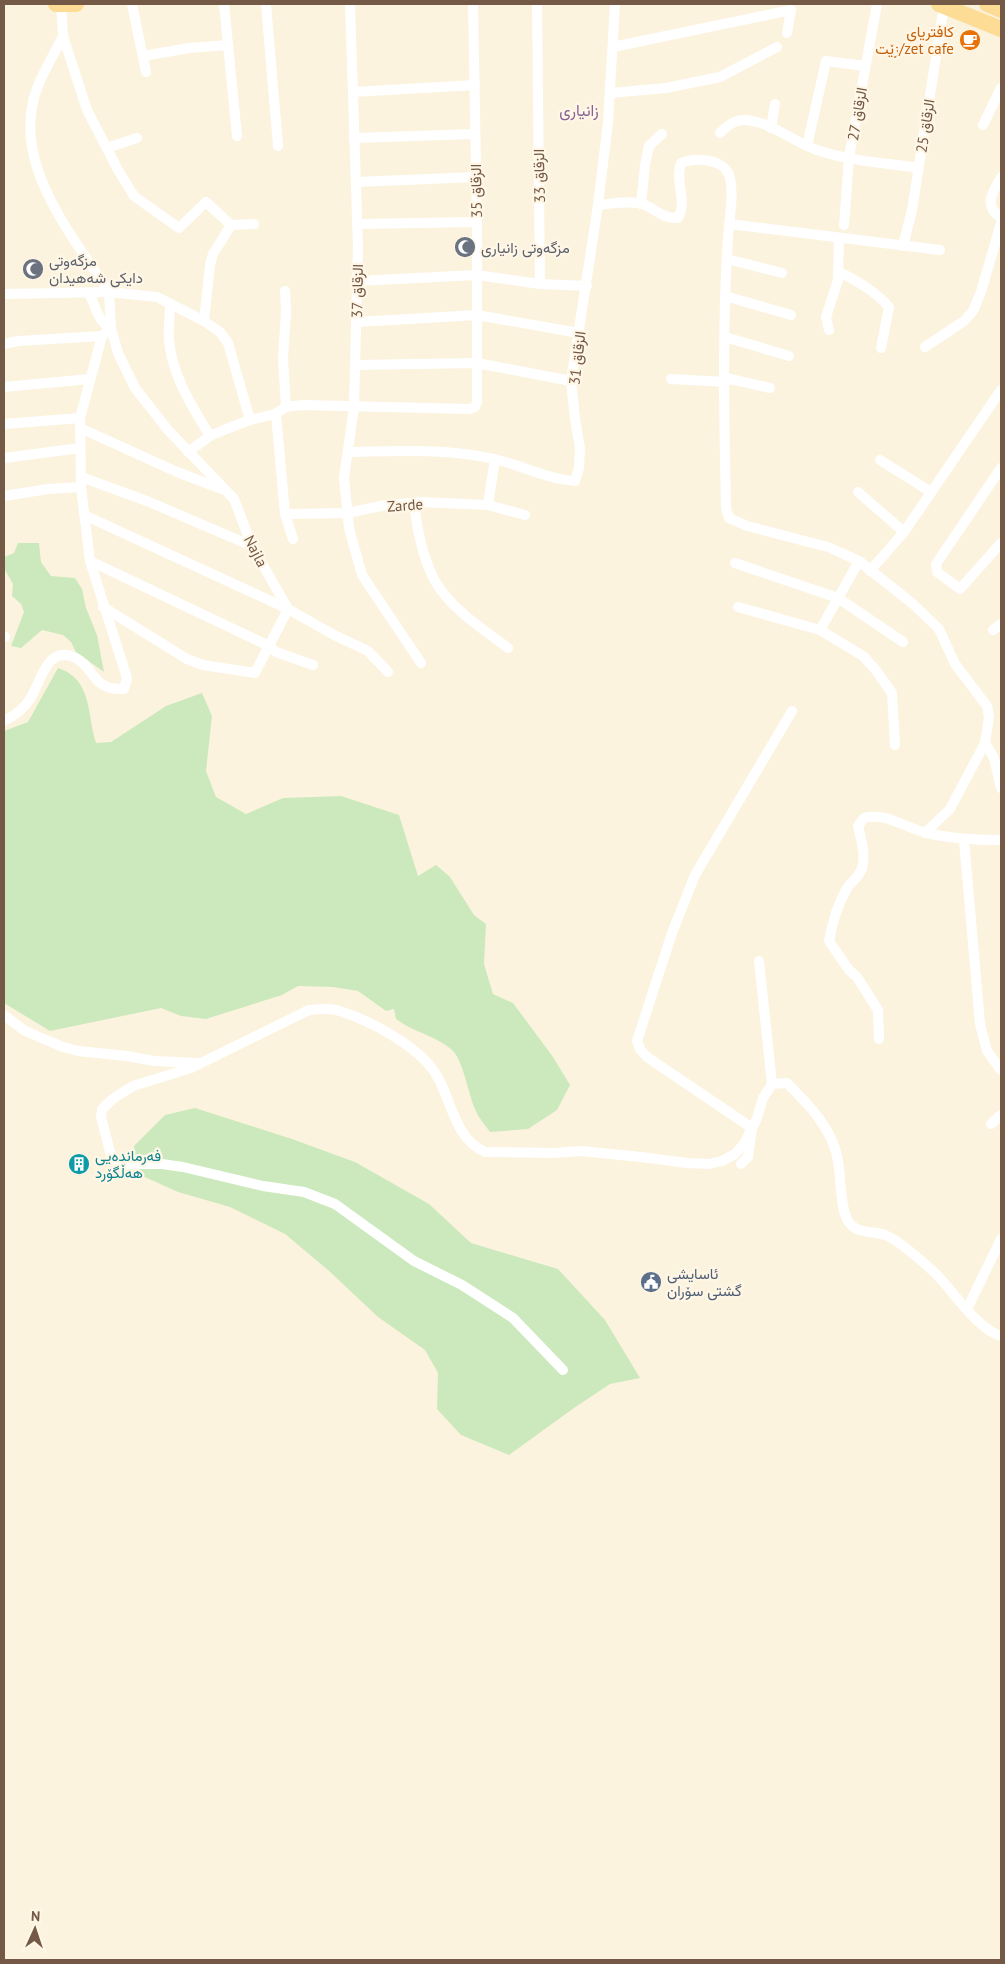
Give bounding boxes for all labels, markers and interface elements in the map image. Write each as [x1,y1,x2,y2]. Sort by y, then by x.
place label: کافتریای زێت/zet cafe [875,22,954,58]
cafe icon: کافتریای زێت/zet cafe [958,28,982,52]
street label: الزقاق 27 [843,86,871,142]
street label: الزقاق 25 [911,98,939,154]
district label: زانیاری [559,100,599,121]
street label: الزقاق 33 [529,149,549,203]
street label: الزقاق 35 [466,164,486,218]
mosque icon: مزگەوتی زانیاری [453,235,477,259]
place label: مزگەوتی زانیاری [481,238,570,258]
place label: مزگەوتی دایکی شەهیدان [49,251,143,288]
mosque icon: مزگەوتی دایکی شەهیدان [21,257,45,281]
street label: الزقاق 37 [347,264,367,318]
street label: الزقاق 31 [564,330,590,386]
street label: Zarde [386,494,424,516]
street label: Najla [240,532,272,570]
place label: فەرماندەیی هەڵگۆرد [95,1146,161,1182]
building icon: فەرماندەیی هەڵگۆرد [67,1152,91,1176]
place label: ئاسایشی گشتی سۆران [667,1264,742,1301]
public building icon: ئاسایشی گشتی سۆران [639,1270,663,1294]
north arrow [10,1904,60,1954]
text: N [31,1907,41,1925]

